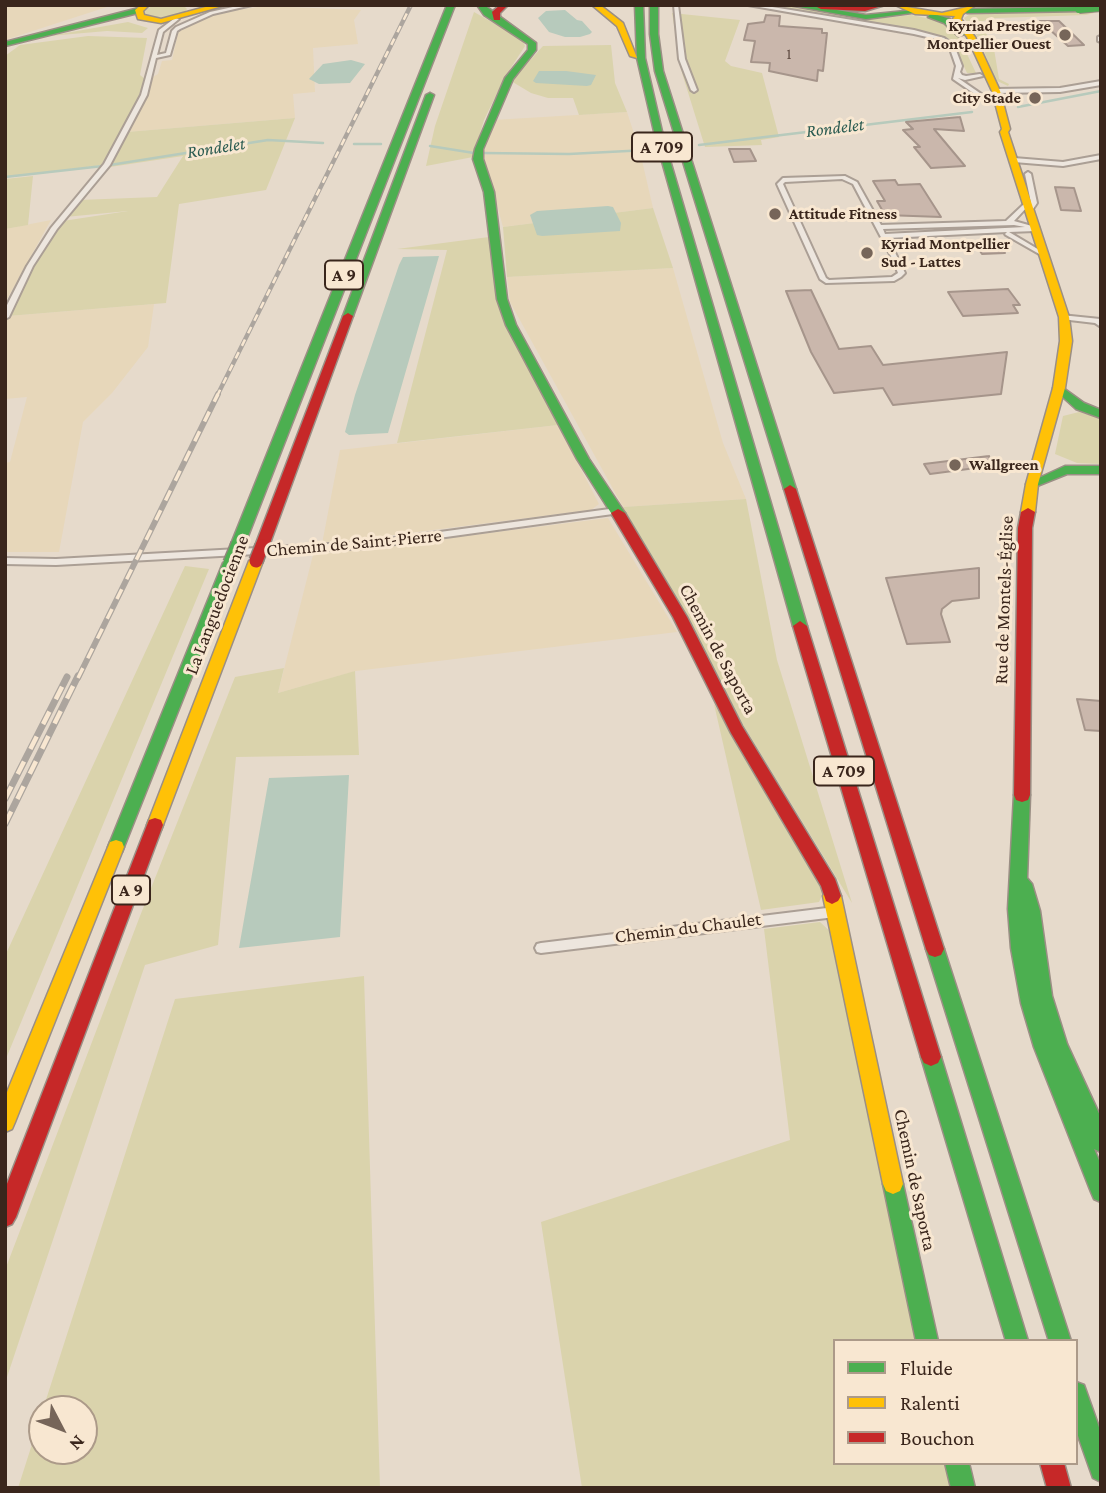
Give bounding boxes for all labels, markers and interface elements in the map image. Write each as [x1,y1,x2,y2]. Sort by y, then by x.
place label: Kyriad Prestige Montpellier Ouest [927,16,1051,54]
marker: Kyriad Prestige Montpellier Ouest [1057,27,1073,43]
house number: 1 [786,44,792,64]
place label: City Stade [953,88,1021,108]
marker: City Stade [1027,90,1043,106]
water label: Rondelet [805,114,865,142]
road number: A 709 [632,132,692,162]
water label: Rondelet [185,133,247,163]
place label: Attitude Fitness [789,204,897,224]
marker: Attitude Fitness [767,206,783,222]
place label: Kyriad Montpellier Sud - Lattes [881,234,1010,272]
marker: Kyriad Montpellier Sud - Lattes [859,245,875,261]
road number: A 9 [325,260,363,290]
place label: Wallgreen [969,455,1039,475]
marker: Wallgreen [947,457,963,473]
street label: Rue de Montels-Église [990,515,1018,685]
street label: Chemin de Saint-Pierre [265,524,443,562]
street label: La Languedocienne [180,532,254,678]
street label: Chemin de Saporta [674,580,762,718]
road number: A 709 [814,756,874,786]
road number: A 9 [112,876,150,904]
street label: Chemin du Chaulet [613,908,763,948]
street label: Chemin de Saporta [889,1107,941,1253]
legend [833,1339,1078,1465]
text: Fluide [900,1356,953,1380]
text: Ralenti [900,1391,960,1415]
north arrow [28,1395,98,1465]
text: Bouchon [900,1426,975,1450]
text: N [65,1431,90,1455]

